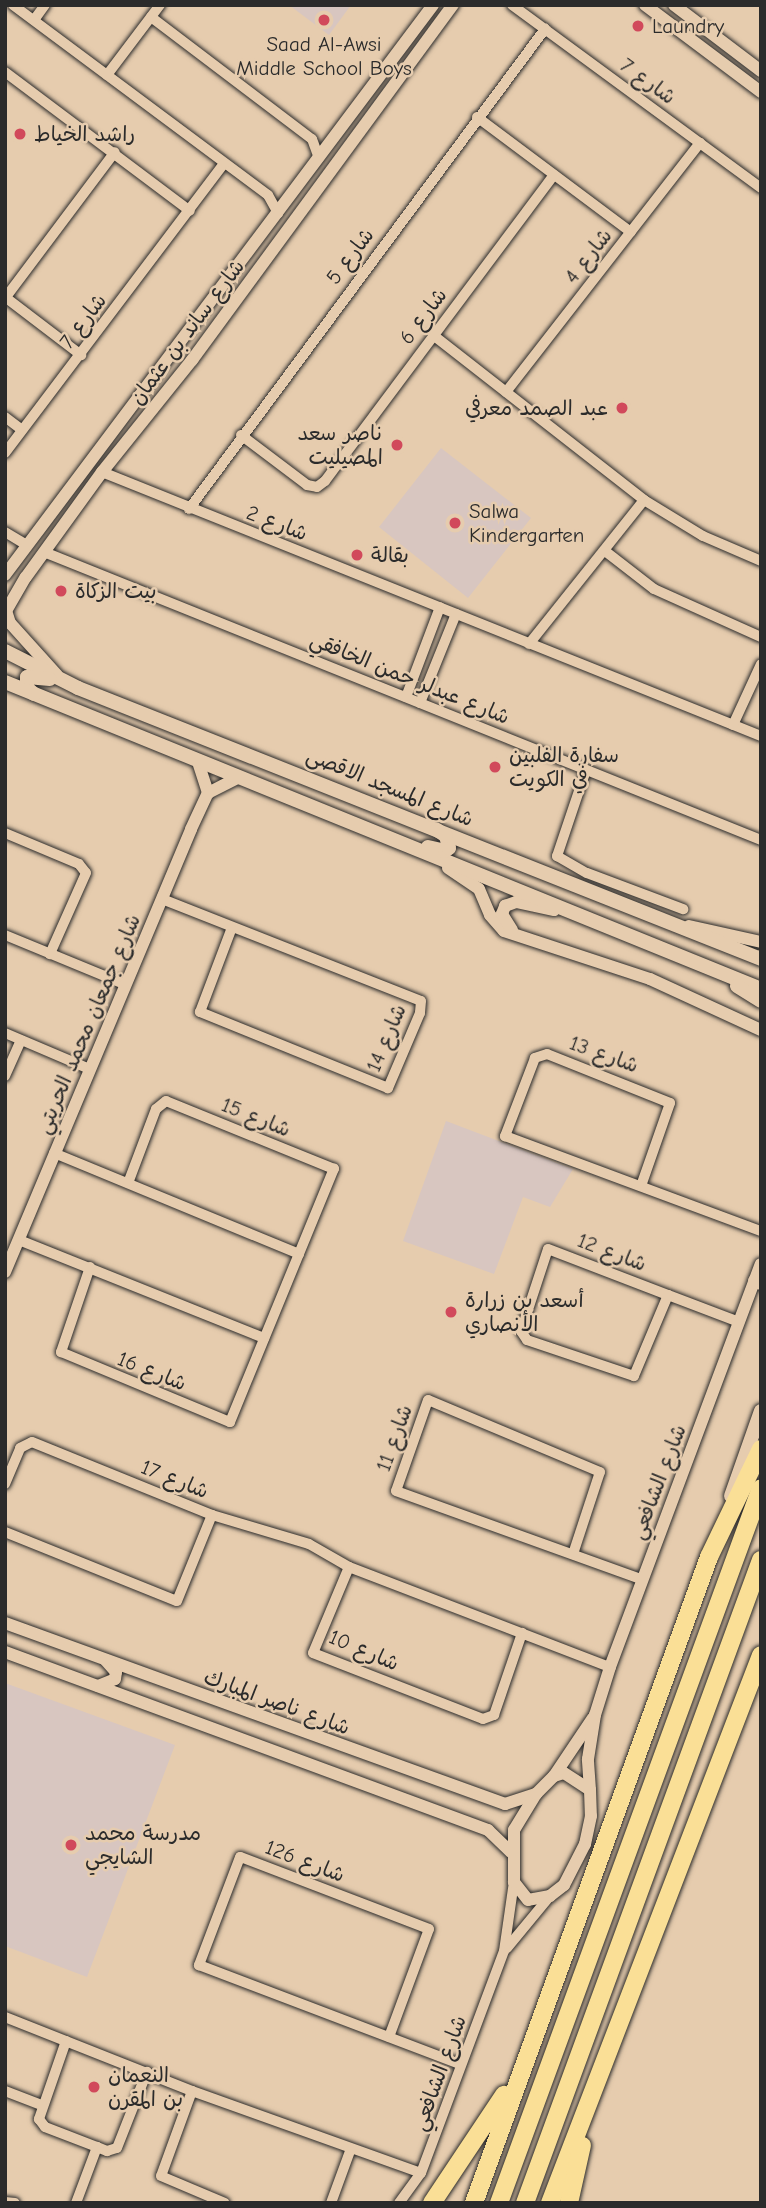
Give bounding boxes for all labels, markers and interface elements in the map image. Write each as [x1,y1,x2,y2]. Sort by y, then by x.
marker: Saad Al-Awsi Middle School Boys [316,12,332,28]
place label: Laundry [652,13,724,39]
marker: Laundry [630,18,646,34]
place label: Saad Al-Awsi Middle School Boys [236,31,412,81]
street label: شارع 7 [615,52,681,110]
place label: راشد الخياط [34,121,135,147]
marker: راشد الخياط [12,126,28,142]
street label: شارع 5 [321,223,379,289]
street label: شارع 4 [559,224,617,288]
street label: شارع ساند بن عثمان [124,254,250,410]
street label: شارع 6 [394,283,452,349]
street label: شارع 7 [54,289,112,353]
place label: عبد الصمد معرفي [465,395,608,421]
marker: عبد الصمد معرفي [614,400,630,416]
place label: ناصر سعد المصيليت [298,420,383,470]
marker: ناصر سعد المصيليت [389,437,405,453]
place label: Salwa Kindergarten [469,498,584,548]
street label: شارع 2 [243,500,311,546]
marker: Salwa Kindergarten [447,515,463,531]
place label: بقالة [371,542,409,568]
marker: بقالة [349,547,365,563]
place label: بيت الزكاة [75,578,157,604]
marker: بيت الزكاة [53,583,69,599]
street label: شارع عبدلر حمن الخافقي [307,626,513,730]
street label: شارع المسجد الاقصى [303,742,477,832]
place label: سفارة الفلبين في الكويت [509,742,619,792]
marker: سفارة الفلبين في الكويت [487,759,503,775]
street label: شارع جمعان محمد الحريتي [30,910,146,1138]
street label: شارع 14 [361,1000,411,1076]
street label: شارع 13 [566,1030,642,1078]
street label: شارع 15 [218,1092,294,1142]
street label: شارع 12 [574,1227,650,1277]
place label: أسعد بن زرارة الأنصاري [465,1287,584,1337]
marker: أسعد بن زرارة الأنصاري [443,1304,459,1320]
street label: شارع 16 [114,1346,190,1396]
street label: شارع 11 [370,1401,418,1475]
street label: شارع الشافعي [625,1421,691,1543]
street label: شارع 17 [138,1454,212,1504]
street label: شارع 10 [325,1624,403,1676]
street label: شارع ناصر المبارك [201,1664,353,1740]
place label: مدرسة محمد الشايجي [85,1820,201,1870]
street label: شارع 126 [262,1834,348,1888]
marker: مدرسة محمد الشايجي [63,1837,79,1853]
street label: شارع الشافعي [406,2012,472,2134]
place label: النعمان بن المقرن [108,2062,183,2112]
marker: النعمان بن المقرن [86,2079,102,2095]

